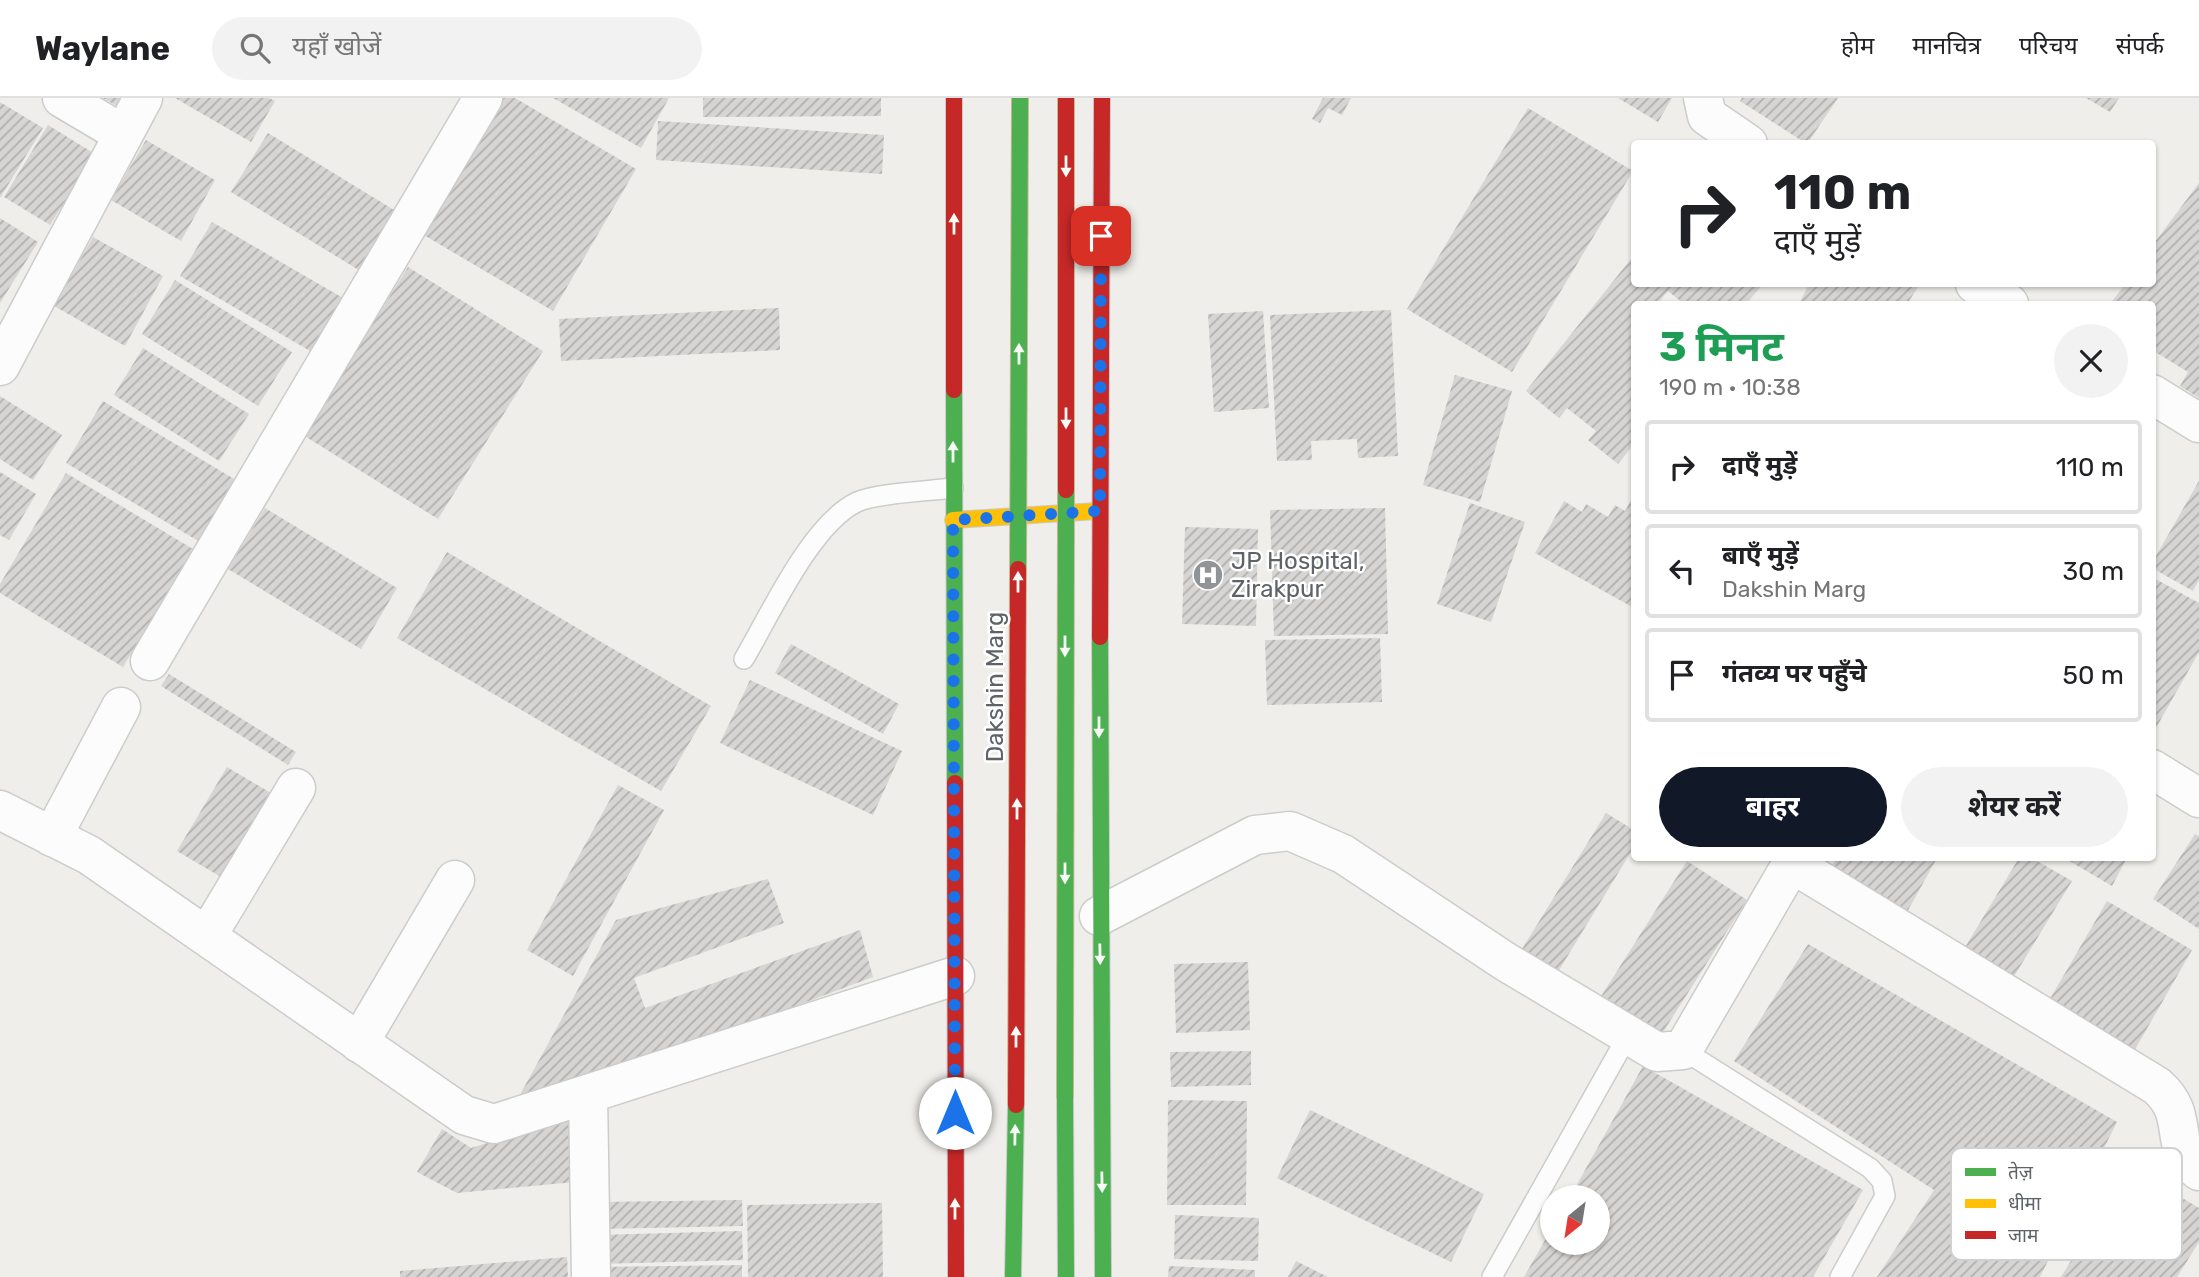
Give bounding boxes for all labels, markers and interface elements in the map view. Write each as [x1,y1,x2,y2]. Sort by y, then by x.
search box [212,17,702,80]
text: Waylane [35,29,170,68]
icon: search [236,29,274,67]
text: यहाँ खोजें [292,31,381,62]
text: होम [1841,32,1874,60]
text: मानचित्र [1912,32,1981,60]
text: परिचय [2019,32,2078,60]
text: संपर्क [2116,32,2164,60]
one-way arrow [1060,155,1072,177]
text: 110 m [1774,163,1911,221]
icon: right [1659,168,1750,259]
pin [1071,206,1131,266]
one-way arrow [948,213,960,235]
icon: arrive [1082,217,1120,255]
text: दाएँ मुड़ें [1774,222,1861,260]
text: 3 मिनट [1659,322,1784,372]
button: close [2054,324,2128,398]
one-way arrow [1013,343,1025,365]
text: 190 m · 10:38 [1659,373,1801,401]
one-way arrow [1060,407,1072,429]
one-way arrow [947,440,959,462]
icon: right [1663,448,1701,486]
text: दाएँ मुड़ें [1722,450,1797,481]
text: 110 m [2056,452,2124,483]
text: बाएँ मुड़ें [1722,540,1799,571]
place label: JP Hospital, Zirakpur [1231,547,1365,603]
icon: left [1663,552,1701,590]
text: 30 m [2062,556,2124,587]
hospital icon: JP Hospital, Zirakpur [1191,558,1225,592]
one-way arrow [1012,571,1024,593]
text: Dakshin Marg [1722,575,1866,603]
street label: Dakshin Marg [981,612,1009,762]
one-way arrow [1059,635,1071,657]
icon: arrive [1663,656,1701,694]
text: गंतव्य पर पहुँचे [1722,658,1867,689]
text: 50 m [2063,660,2124,691]
one-way arrow [1093,716,1105,738]
button: बाहर [1659,767,1887,847]
button: शेयर करें [1901,767,2128,847]
one-way arrow [1011,798,1023,820]
one-way arrow [1059,862,1071,884]
one-way arrow [1094,943,1105,965]
one-way arrow [1010,1026,1022,1048]
position arrow [918,1076,992,1150]
one-way arrow [1009,1124,1021,1146]
legend [1951,1148,2182,1260]
text: तेज़ [2008,1161,2034,1184]
one-way arrow [1096,1171,1108,1193]
north arrow [1540,1185,1610,1255]
map controls [1540,1185,1610,1255]
text: धीमा [2008,1192,2042,1215]
one-way arrow [949,1198,961,1220]
text: जाम [2008,1224,2039,1247]

